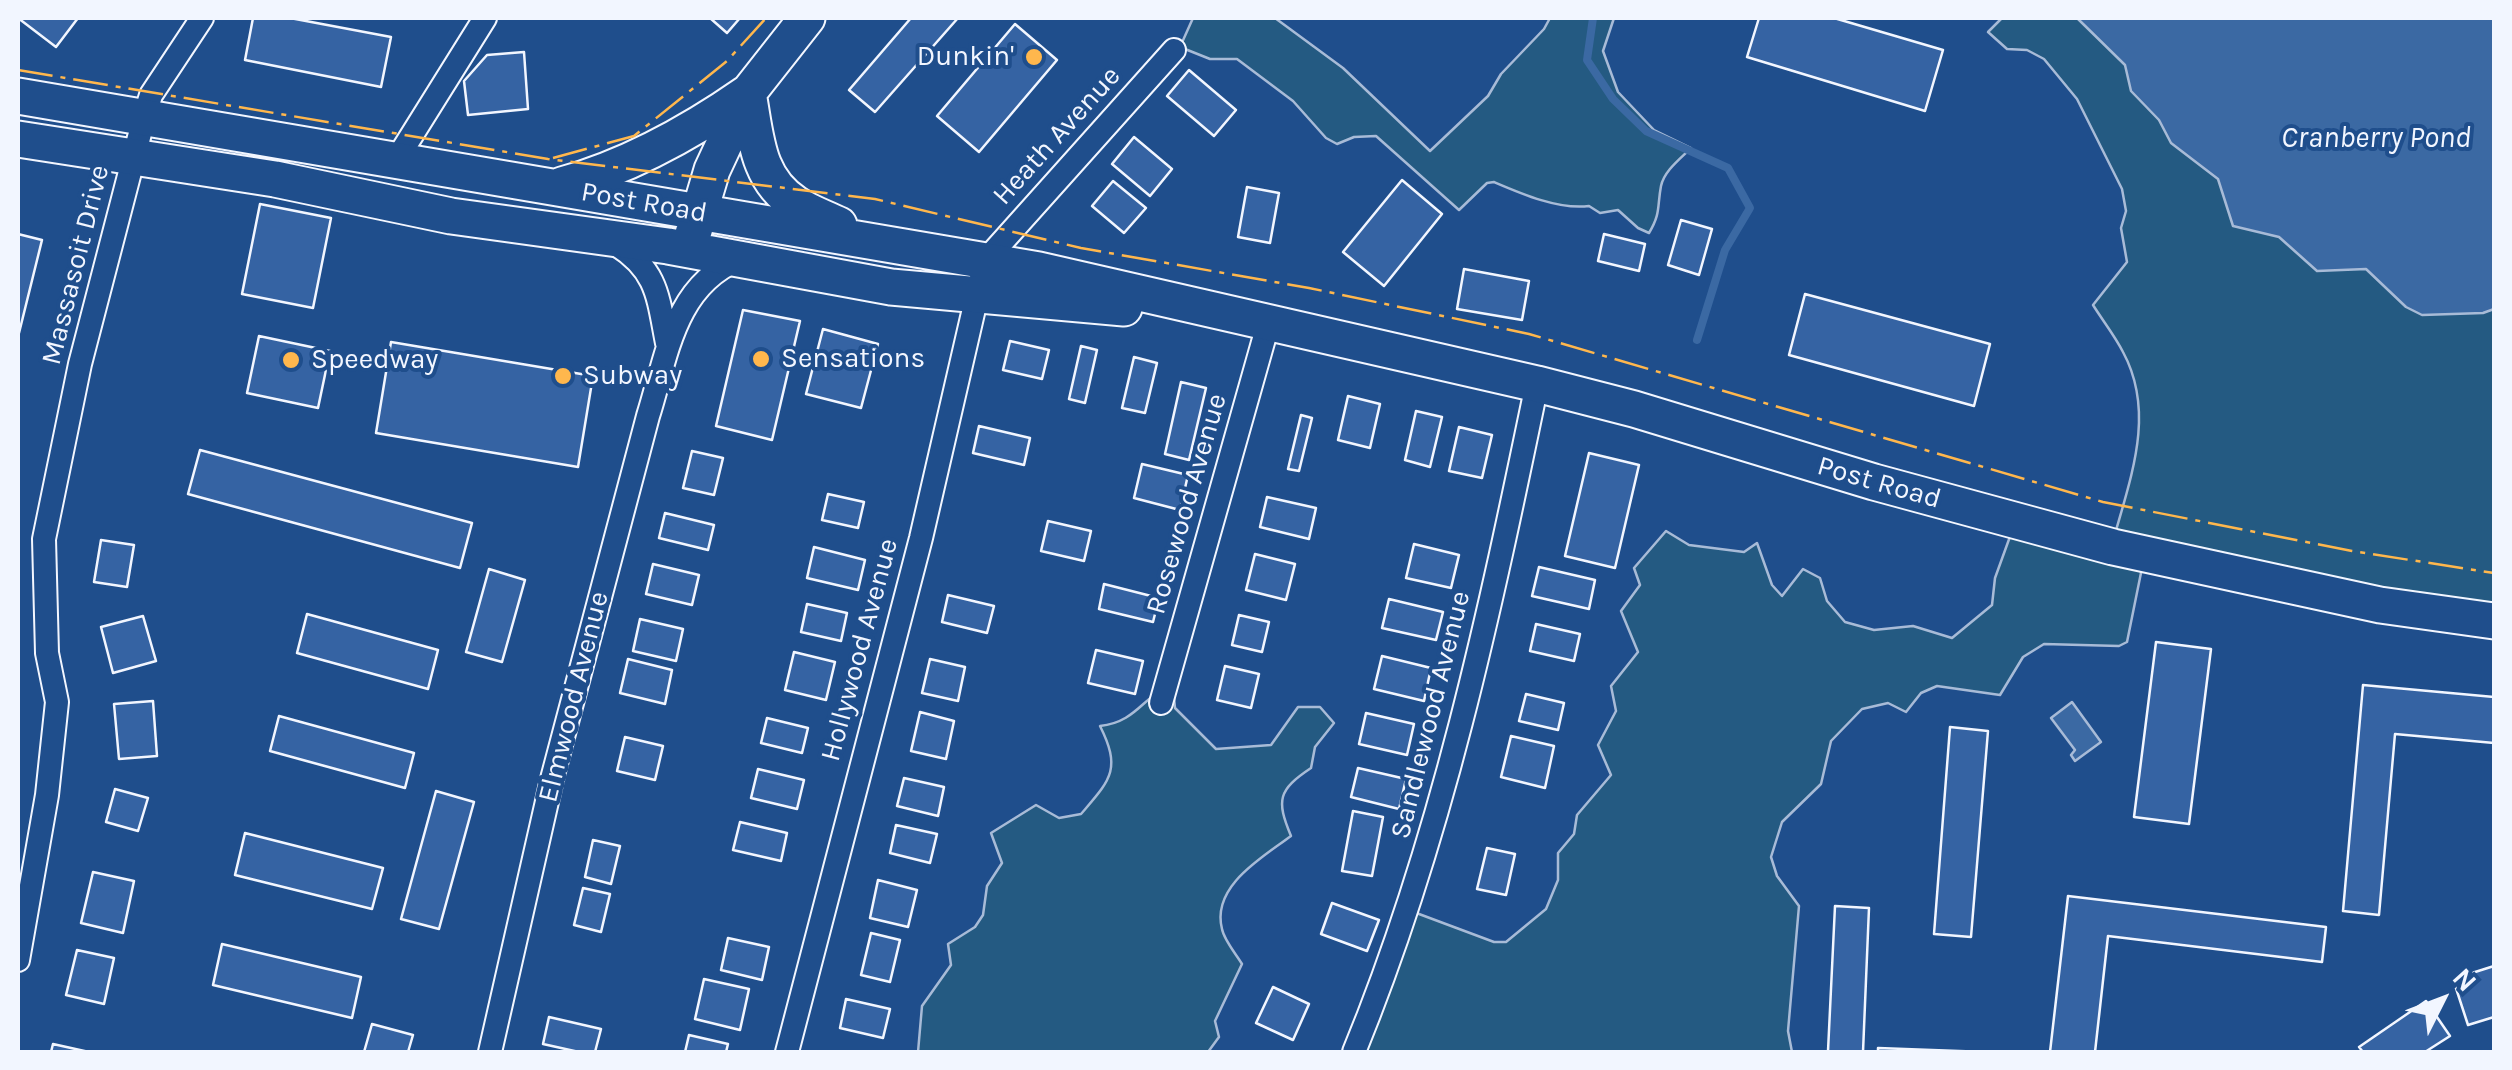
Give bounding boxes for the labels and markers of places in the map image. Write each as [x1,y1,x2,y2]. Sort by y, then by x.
place label: Dunkin' [917,40,1014,74]
marker: Dunkin' [1023,46,1045,68]
place label: Sensations [781,342,925,376]
place label: Speedway [311,343,438,377]
marker: Sensations [750,348,772,370]
marker: Speedway [280,349,302,371]
place label: Subway [583,359,682,393]
marker: Subway [552,365,574,387]

